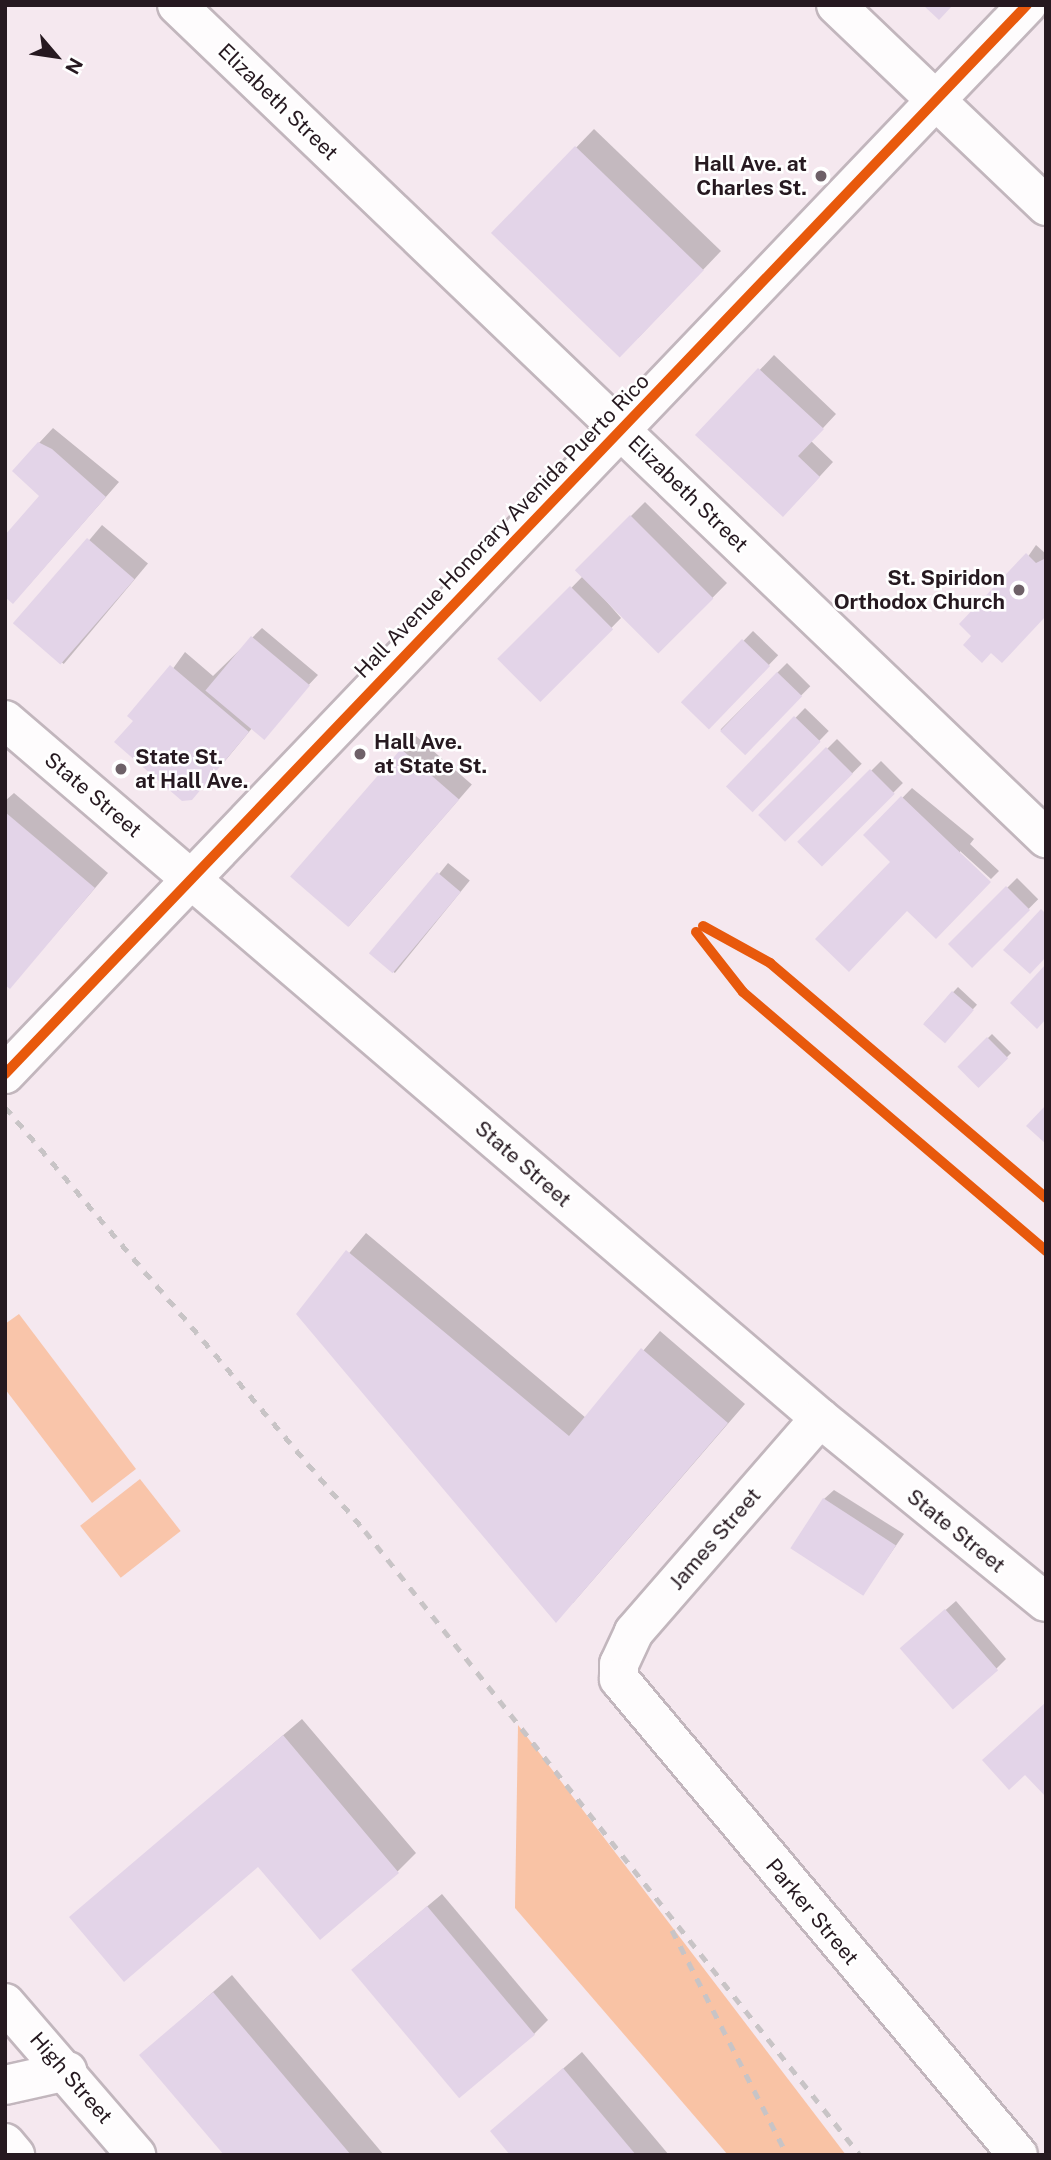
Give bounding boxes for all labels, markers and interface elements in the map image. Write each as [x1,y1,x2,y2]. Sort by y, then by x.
north arrow [21,21,91,91]
street label: Elizabeth Street [213,39,343,165]
text: N [61,54,88,78]
place label: Hall Ave. at Charles St. [694,151,807,201]
marker: Hall Ave. at Charles St. [813,168,829,184]
street label: Hall Avenue Honorary Avenida Puerto Rico [349,368,655,684]
street label: Elizabeth Street [623,431,753,557]
place label: St. Spiridon Orthodox Church [834,565,1005,615]
marker: St. Spiridon Orthodox Church [1011,582,1027,598]
place label: Hall Ave. at State St. [374,729,487,779]
place label: State St. at Hall Ave. [135,744,248,794]
marker: Hall Ave. at State St. [352,746,368,762]
street label: State Street [39,747,147,843]
marker: State St. at Hall Ave. [113,761,129,777]
street label: State Street [470,1115,576,1213]
street label: James Street [664,1483,766,1595]
street label: State Street [902,1484,1010,1578]
street label: Parker Street [760,1854,864,1970]
street label: High Street [24,2027,118,2129]

